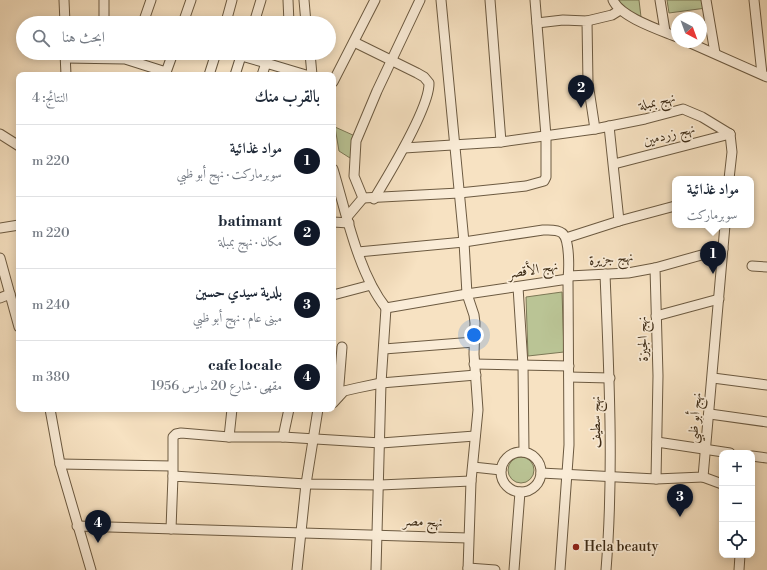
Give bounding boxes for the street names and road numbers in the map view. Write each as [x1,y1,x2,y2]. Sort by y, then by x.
street label: نهج بمبلة [636,89,678,118]
street label: نهج زردمين [641,120,698,153]
street label: نهج جزيرة [588,248,634,273]
street label: نهج الأقصر [504,255,560,286]
street label: نهج الجيزة [633,316,656,362]
street label: نهج أبو ظبي [682,392,709,444]
street label: نهج سطيف [587,396,608,448]
street label: نهج مصر [401,512,443,535]

